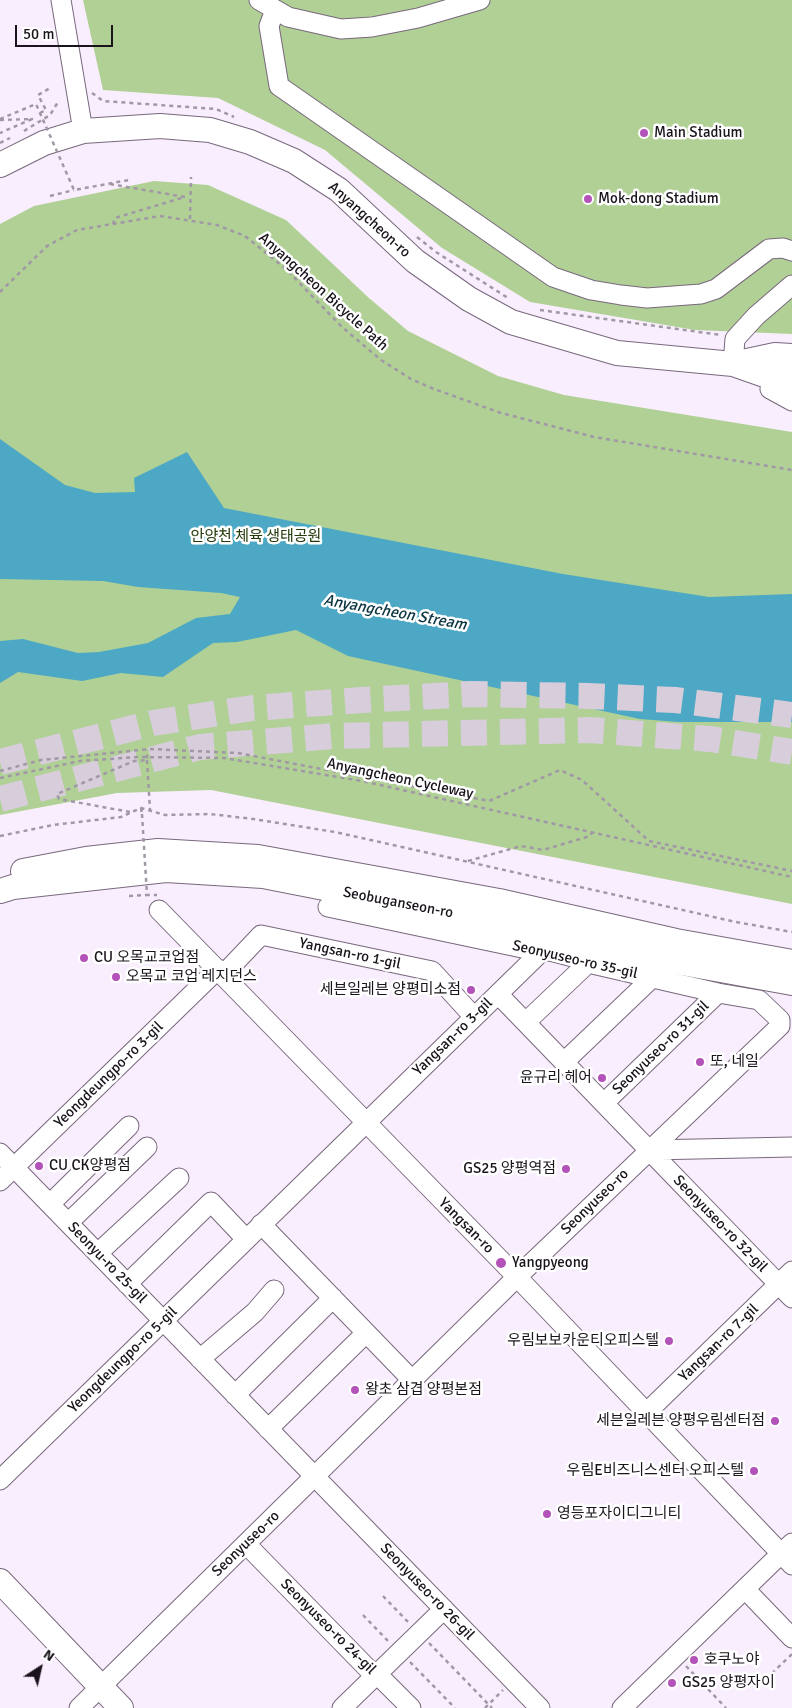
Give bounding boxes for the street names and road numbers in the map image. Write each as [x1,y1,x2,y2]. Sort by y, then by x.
street label: Anyangcheon-ro [324,178,414,262]
street label: Anyangcheon Bicycle Path [255,229,391,355]
street label: Anyangcheon Cycleway [325,755,475,803]
street label: Seobuganseon-ro [341,883,455,923]
street label: Yangsan-ro 1-gil [297,934,403,974]
street label: Seonyuseo-ro 35-gil [511,937,639,983]
street label: Yangsan-ro 3-gil [409,994,497,1080]
street label: Seonyuseo-ro 31-gil [609,997,713,1099]
street label: Yeongdeungpo-ro 3-gil [51,1018,167,1132]
street label: Seonyuseo-ro [557,1165,633,1239]
street label: Seonyuseo-ro 32-gil [669,1172,771,1276]
street label: Yangsan-ro [434,1194,498,1258]
street label: Seonyu-ro 25-gil [64,1219,150,1307]
street label: Yangsan-ro 7-gil [675,1300,763,1386]
street label: Yeongdeungpo-ro 5-gil [65,1303,181,1417]
street label: Seonyuseo-ro [208,1507,284,1581]
street label: Seonyuseo-ro 26-gil [376,1540,478,1644]
street label: Seonyuseo-ro 24-gil [276,1575,380,1679]

